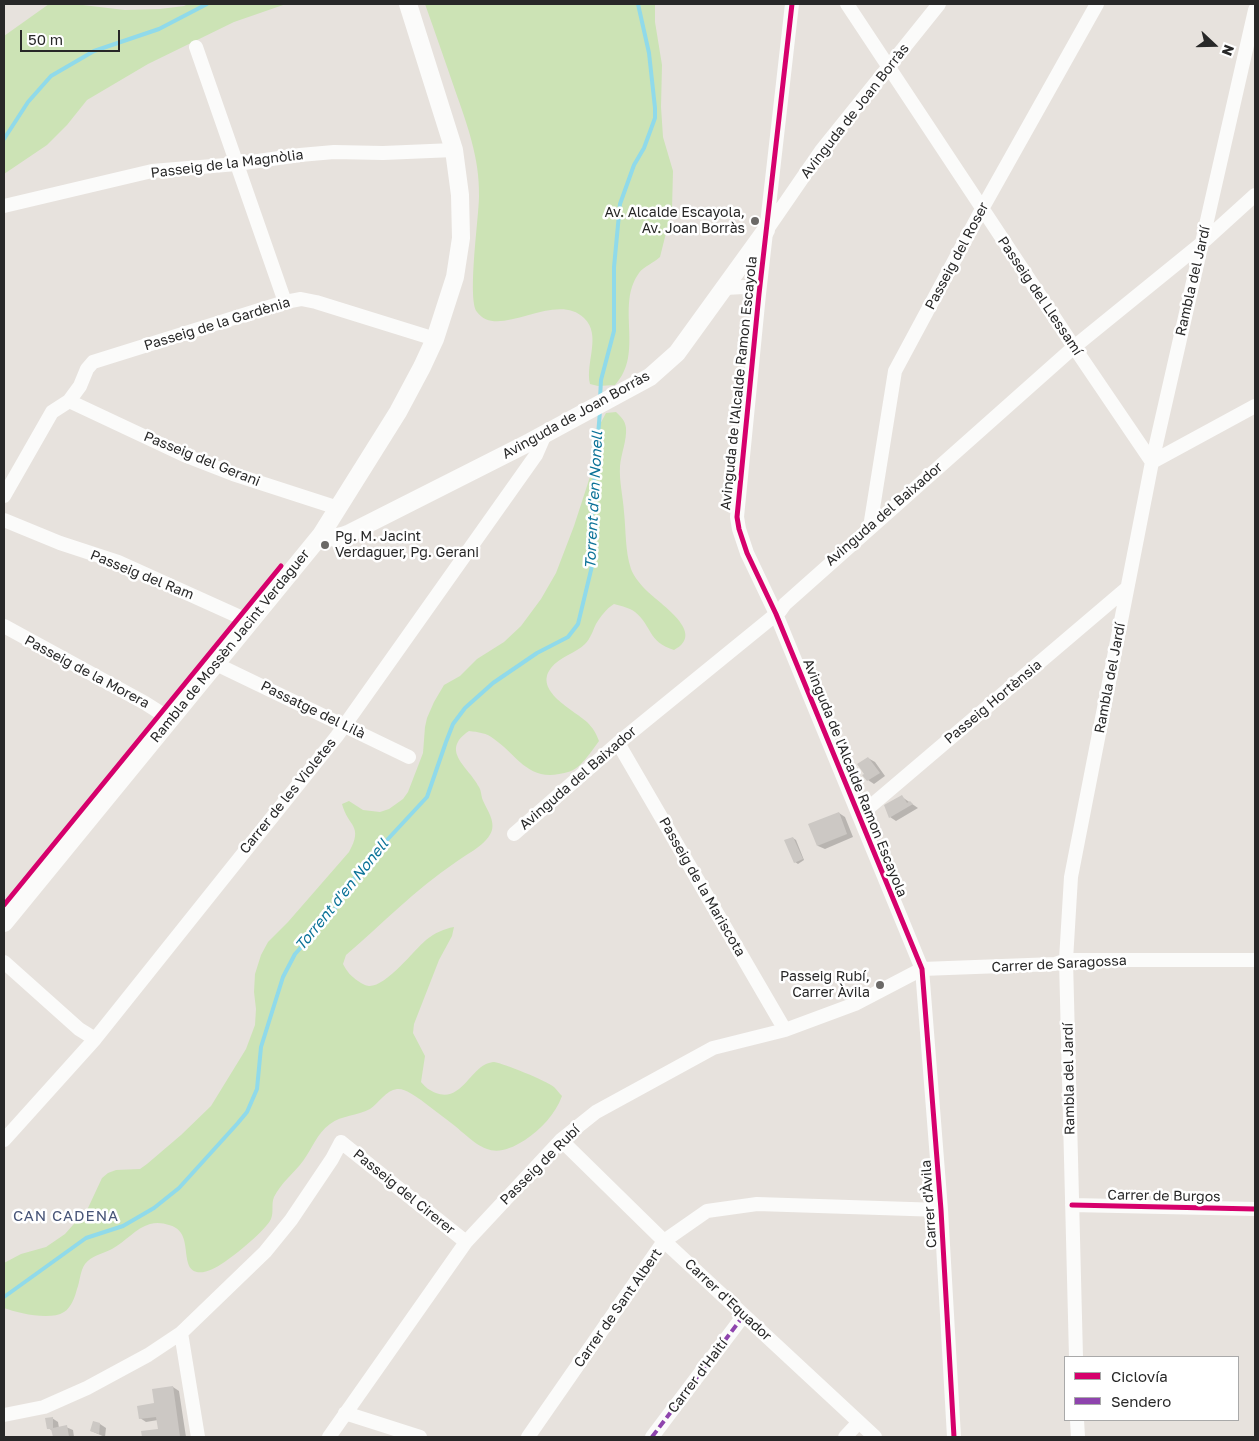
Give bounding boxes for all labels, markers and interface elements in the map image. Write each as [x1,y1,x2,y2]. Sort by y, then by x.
scale bar [22,20,122,52]
north arrow [1189,20,1239,70]
text: 50 m [28,30,63,48]
street label: Avinguda de Joan Borràs [797,40,913,182]
text: N [1219,43,1238,59]
street label: Passeig de la Magnòlia [150,146,304,182]
street label: Passeig del Roser [922,199,992,313]
place label: Av. Alcalde Escayola, Av. Joan Borràs [604,205,745,238]
marker: Av. Alcalde Escayola, Av. Joan Borràs [749,215,761,227]
street label: Rambla del Jardí [1172,224,1214,338]
street label: Passeig del Llessamí [994,233,1086,359]
street label: Avinguda de l'Alcalde Ramon Escayola [717,255,761,511]
street label: Passeig de la Gardènia [142,294,292,354]
street label: Avinguda de Joan Borràs [499,367,653,463]
street label: Passeig del Gerani [141,428,263,490]
water label: Torrent d'en Nonell [581,431,607,569]
street label: Avinguda del Baixador [822,459,946,569]
place label: Pg. M. Jacint Verdaguer, Pg. Gerani [335,529,479,562]
marker: Pg. M. Jacint Verdaguer, Pg. Gerani [319,539,331,551]
street label: Rambla de Mossèn Jacint Verdaguer [147,546,313,746]
street label: Passeig del Ram [88,547,196,603]
street label: Rambla del Jardí [1091,621,1129,735]
street label: Passeig de la Morera [22,632,152,712]
street label: Passeig Hortènsia [941,656,1045,748]
street label: Avinguda de l'Alcalde Ramon Escayola [799,657,911,899]
street label: Passatge del Lilà [258,677,368,743]
street label: Avinguda del Baixador [516,723,640,833]
street label: Carrer de les Violetes [236,735,340,857]
street label: Passeig de la Mariscota [655,814,749,960]
water label: Torrent d'en Nonell [292,836,392,954]
street label: Carrer de Saragossa [991,952,1127,976]
place label: Passeig Rubí, Carrer Àvila [780,969,870,1002]
marker: Passeig Rubí, Carrer Àvila [874,979,886,991]
street label: Rambla del Jardí [1060,1023,1078,1135]
street label: Passeig de Rubí [497,1122,583,1208]
street label: Passeig del Cirerer [350,1146,458,1238]
street label: Carrer d'Àvila [918,1159,940,1249]
street label: Carrer de Burgos [1107,1187,1221,1205]
district label: CAN CADENA [12,1207,120,1225]
street label: Carrer de Sant Albert [571,1245,665,1371]
street label: Carrer d'Equador [681,1255,775,1345]
street label: Carrer d'Haití [665,1336,731,1416]
legend [1064,1356,1239,1421]
text: Ciclovía [1111,1367,1168,1385]
text: Sendero [1111,1392,1171,1410]

